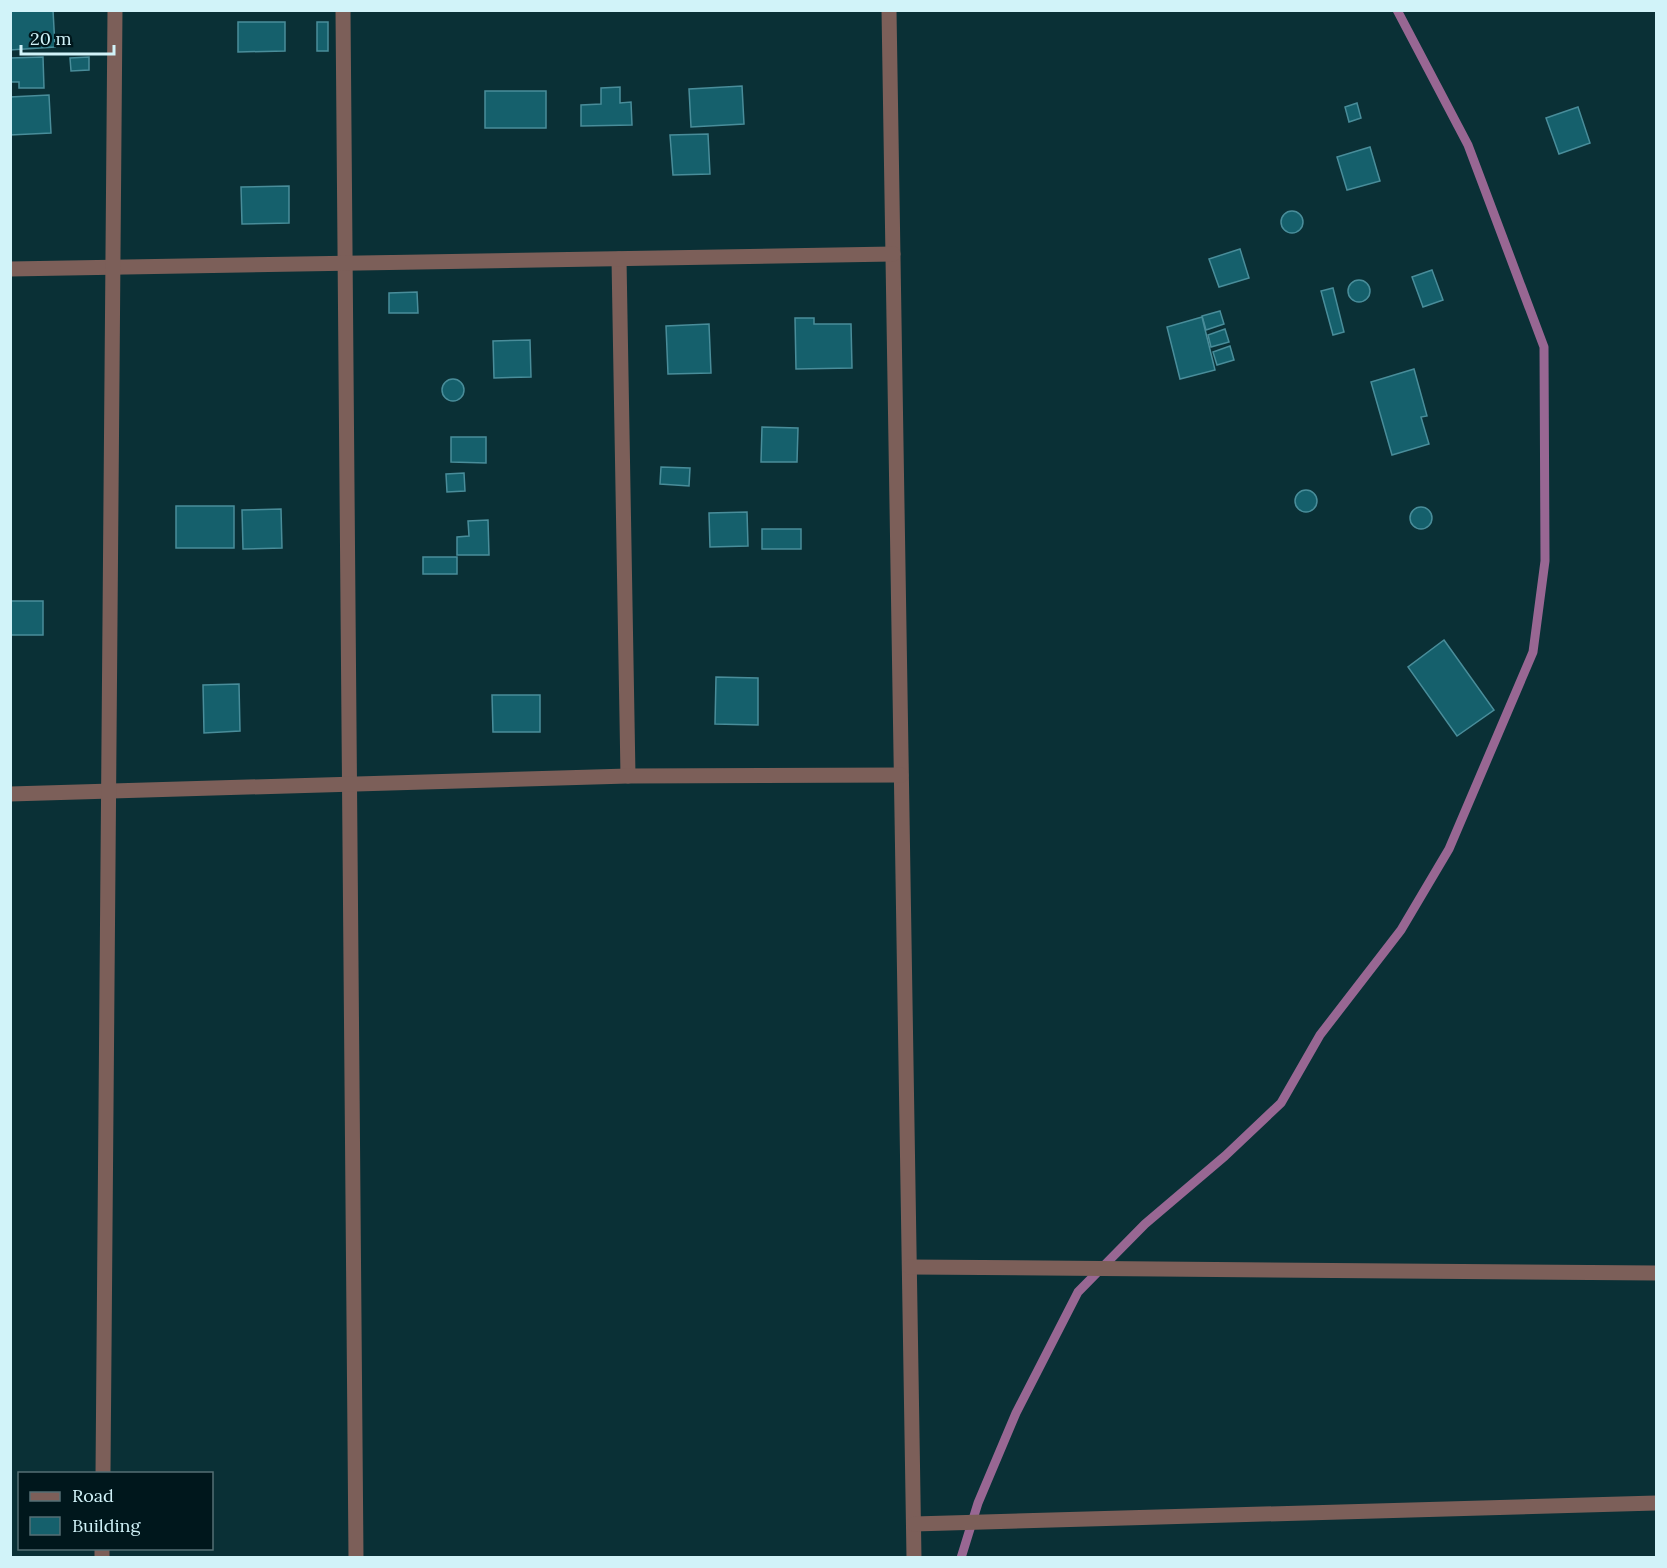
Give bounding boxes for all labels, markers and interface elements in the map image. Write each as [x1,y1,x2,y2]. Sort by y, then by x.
scale bar [21,18,114,56]
text: 20 m [30,27,72,50]
legend [18,1472,213,1550]
text: Road [72,1484,114,1507]
text: Building [72,1514,142,1537]

